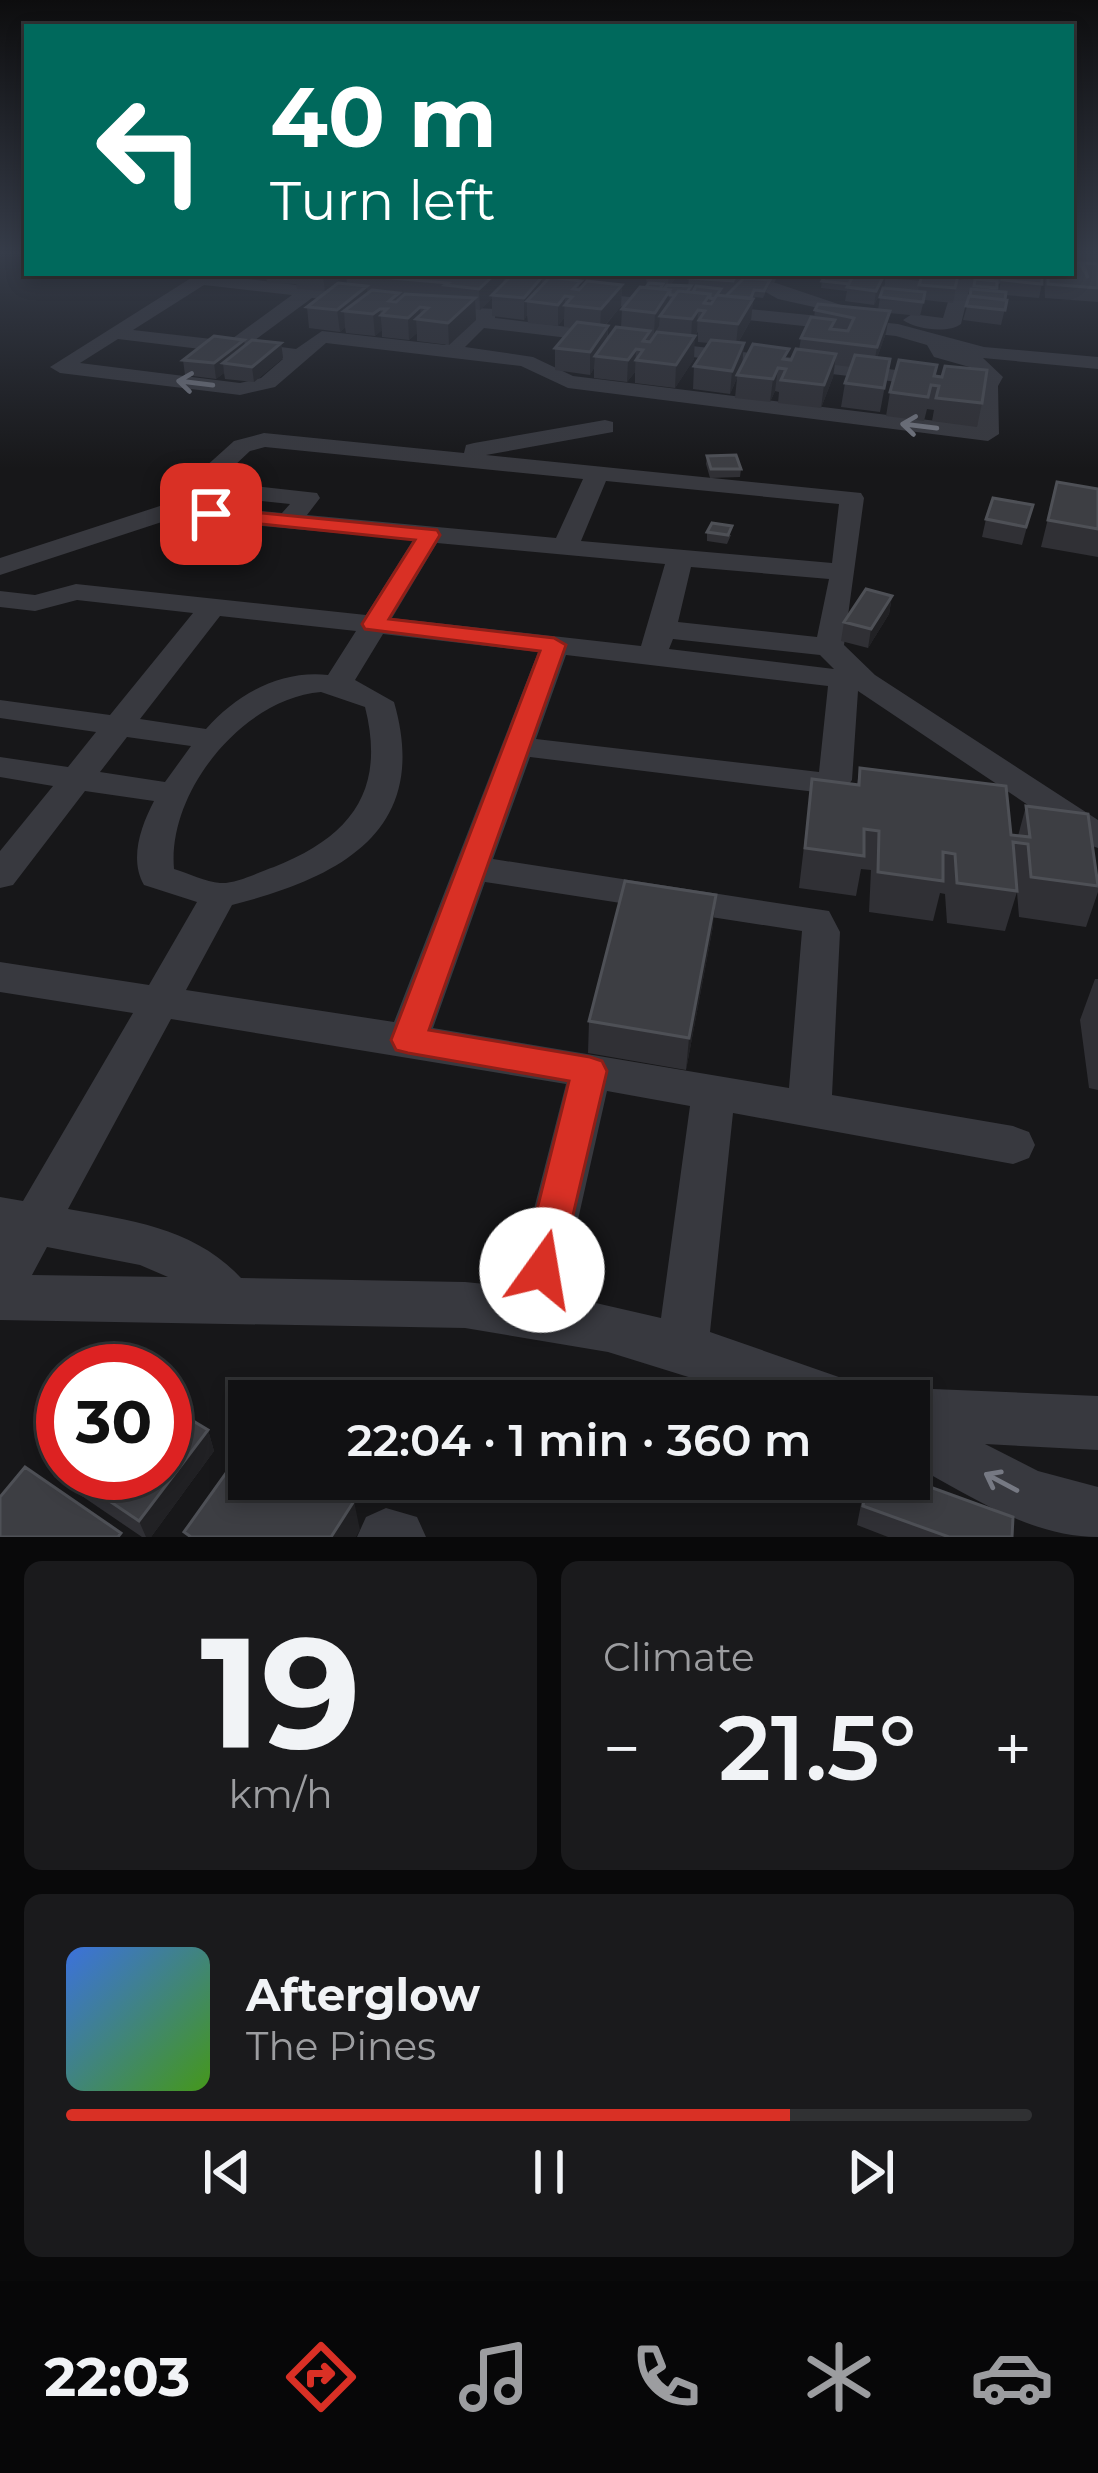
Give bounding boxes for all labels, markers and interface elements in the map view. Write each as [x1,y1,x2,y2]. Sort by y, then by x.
text: 40 m [270,66,497,168]
icon: left [72,72,228,228]
text: Turn left [270,168,496,234]
one-way arrow [176,372,215,394]
one-way arrow [901,414,940,436]
pin [160,463,262,565]
icon: arrive [178,481,244,547]
position arrow [479,1207,605,1333]
speed limit sign: 30 [36,1344,192,1500]
text: 22:04 · 1 min · 360 m [347,1412,811,1467]
one-way arrow [984,1470,1019,1493]
text: 19 [200,1597,361,1787]
text: Climate [603,1633,755,1681]
text: 21.5° [718,1693,917,1803]
text: − [603,1708,641,1789]
text: + [994,1708,1032,1789]
text: km/h [228,1770,333,1818]
text: Afterglow [246,1967,480,2022]
text: The Pines [246,2022,436,2070]
icon: previous [194,2139,260,2205]
icon: pause [516,2139,582,2205]
icon: next [838,2139,904,2205]
icon: directions [279,2335,363,2419]
icon: music [452,2335,536,2419]
icon: phone [624,2335,708,2419]
icon: climate [797,2335,881,2419]
icon: car [970,2335,1054,2419]
text: 22:03 [44,2344,190,2410]

